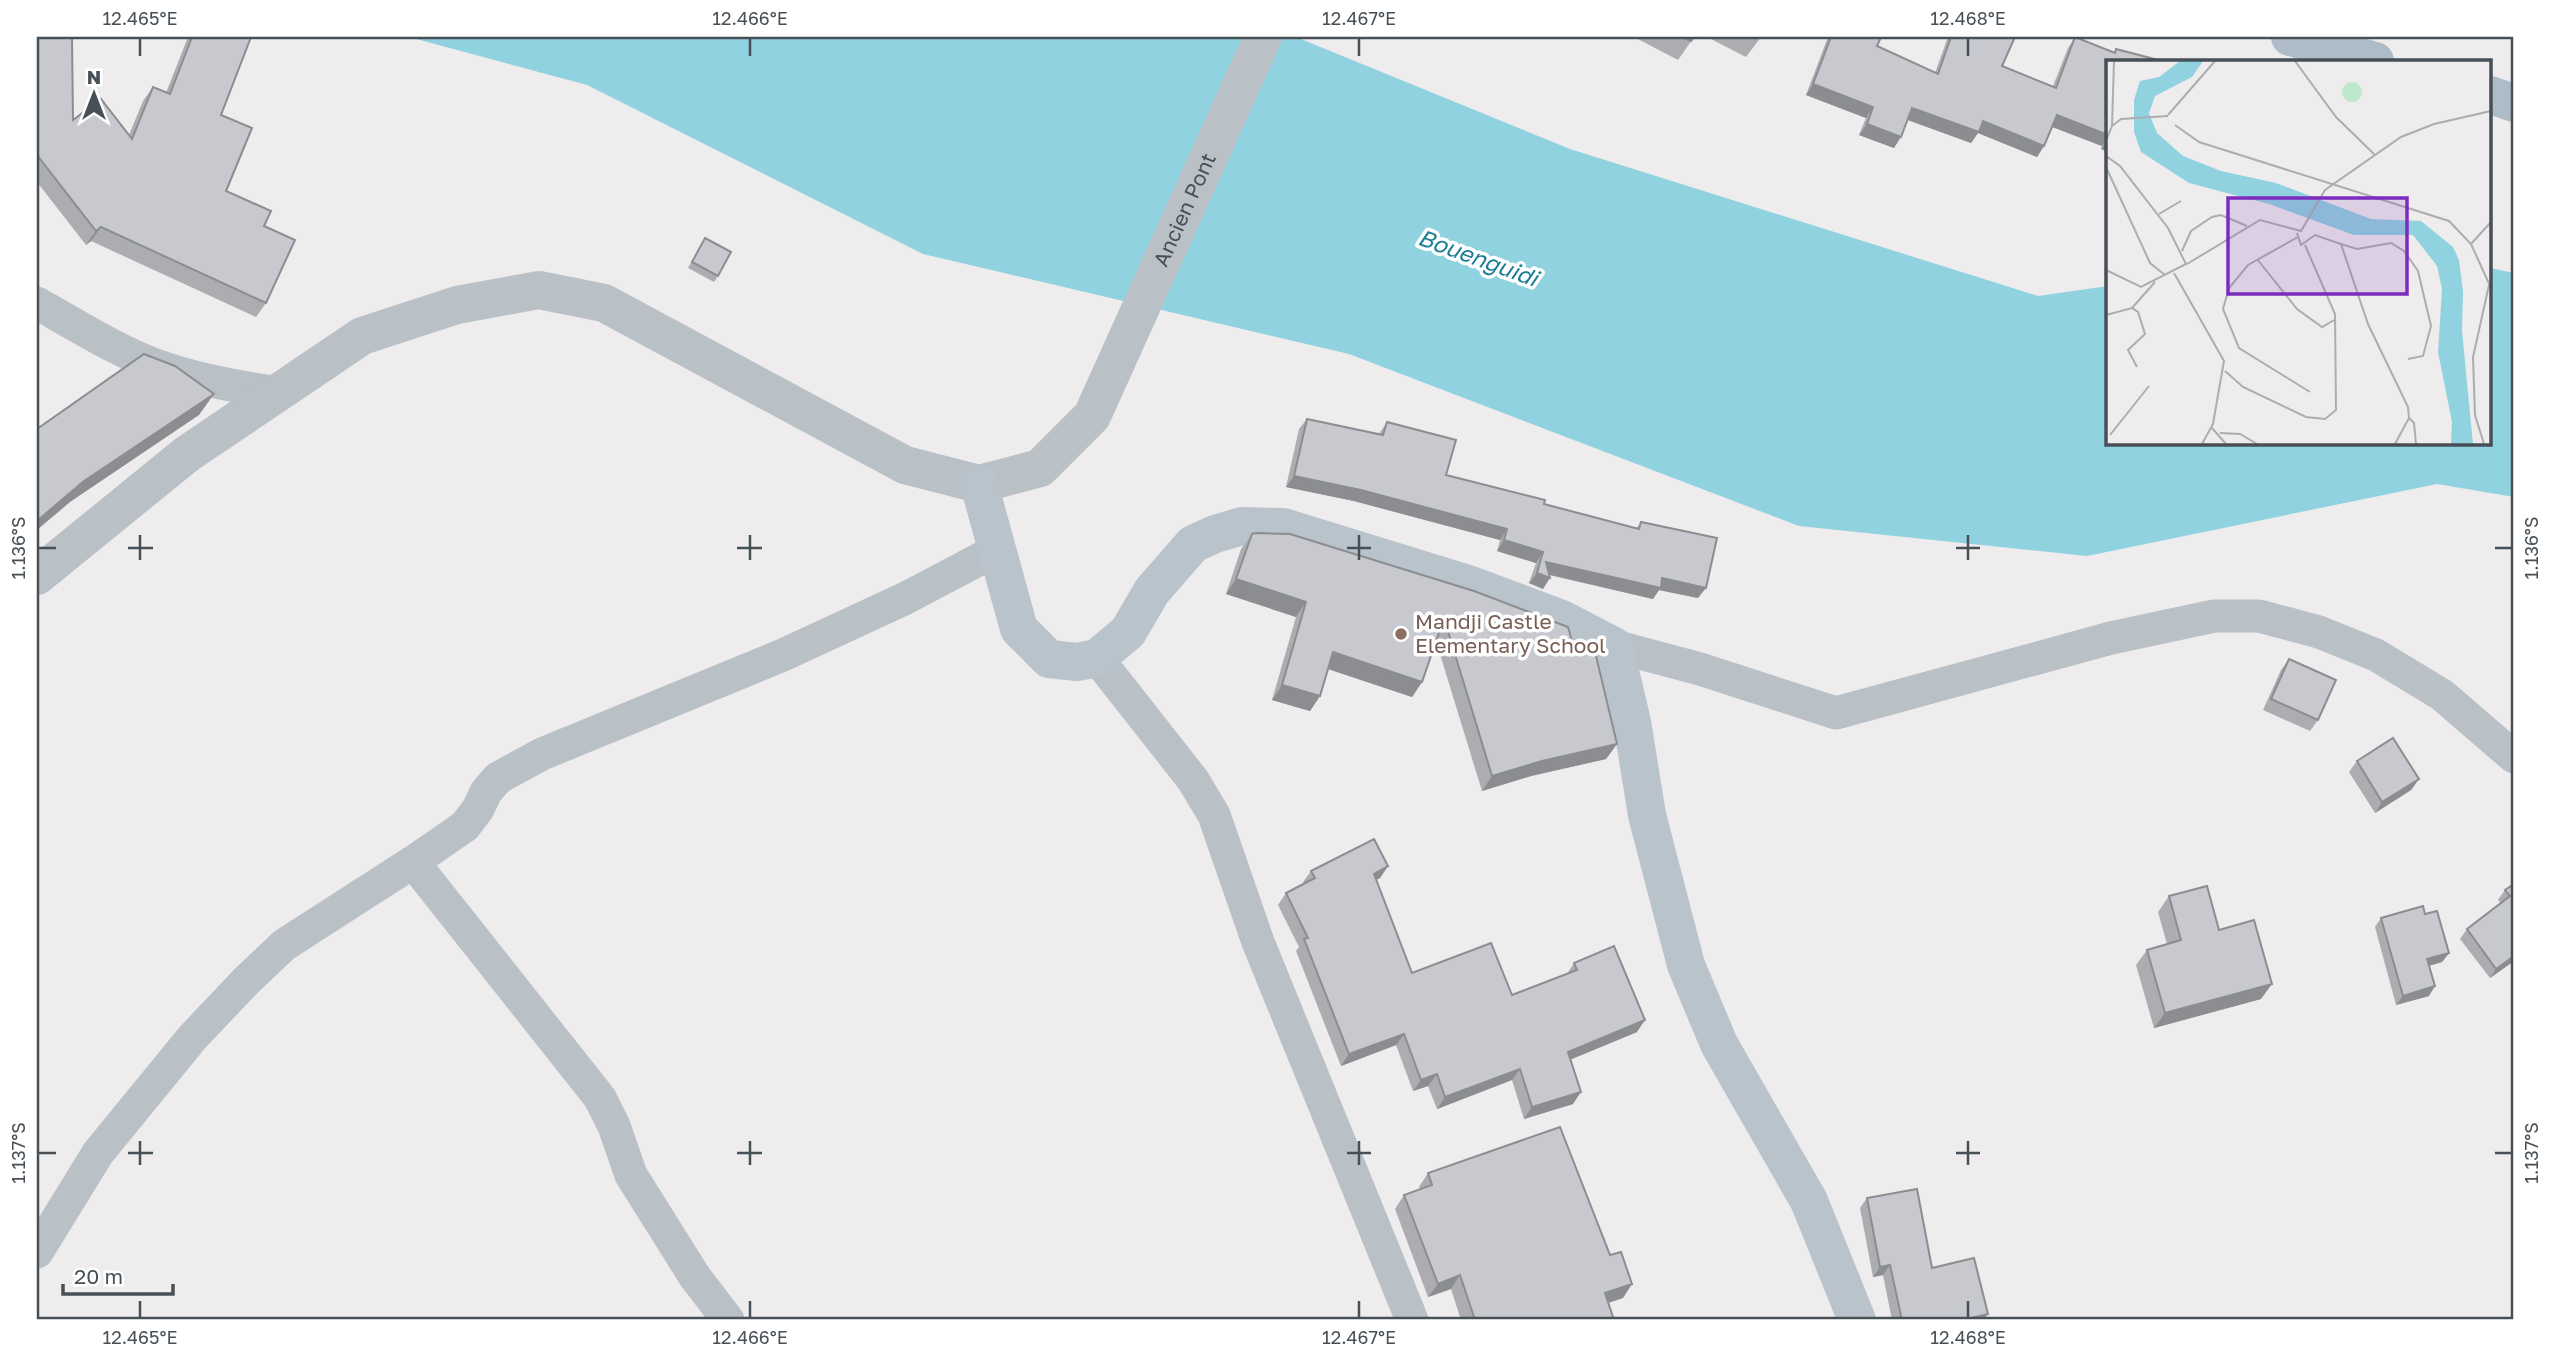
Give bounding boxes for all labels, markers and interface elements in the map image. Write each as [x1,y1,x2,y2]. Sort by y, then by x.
text: 12.465°E [103,7,177,29]
text: 12.466°E [712,7,788,29]
text: 12.467°E [1322,7,1396,29]
text: 12.468°E [1930,7,2006,29]
north arrow [60,60,130,130]
inset map [2106,60,2492,444]
text: N [87,65,101,88]
street label: Ancien Pont [1147,149,1221,270]
water label: Bouenguidi [1415,223,1545,293]
text: 1.136°S [7,517,29,579]
text: 1.136°S [2520,517,2542,579]
place label: Mandji Castle Elementary School [1415,608,1606,658]
marker: Mandji Castle Elementary School [1393,626,1409,642]
text: 1.137°S [7,1122,29,1184]
text: 1.137°S [2520,1122,2542,1184]
scale bar [63,1252,173,1296]
text: 20 m [74,1263,123,1289]
text: 12.465°E [103,1326,177,1348]
text: 12.466°E [712,1326,788,1348]
text: 12.467°E [1322,1326,1396,1348]
text: 12.468°E [1930,1326,2006,1348]

